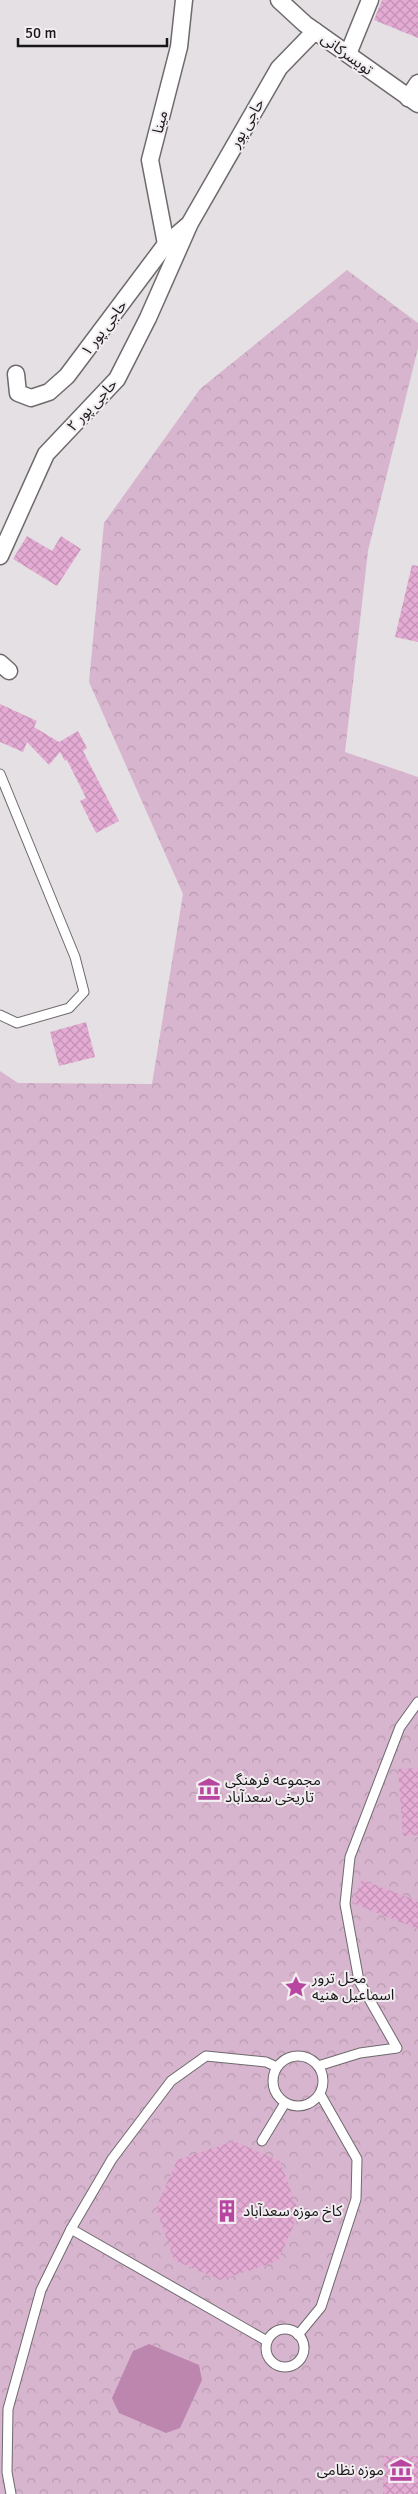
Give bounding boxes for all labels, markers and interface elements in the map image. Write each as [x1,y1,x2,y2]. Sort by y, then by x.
scale bar [18,15,166,47]
text: 50 m [25,24,56,42]
street label: تویسرکانی [318,29,376,79]
street label: حاجی پور [225,95,269,152]
street label: مینا [148,109,172,135]
street label: حاجی پور ۱ [77,296,132,360]
street label: حاجی پور ۲ [63,375,122,436]
place label: مجموعه فرهنگی تاریخی سعدآباد [225,1771,321,1806]
museum icon: مجموعه فرهنگی تاریخی سعدآباد [196,1776,222,1802]
place label: محل ترور اسماعیل هنیه [311,1969,394,2004]
place icon: محل ترور اسماعیل هنیه [283,1974,309,2000]
building icon: کاخ موزه سعدآباد [214,2198,240,2224]
place label: کاخ موزه سعدآباد [243,2202,343,2223]
museum icon: موزه نظامی [388,2457,414,2483]
place label: موزه نظامی [317,2461,384,2479]

